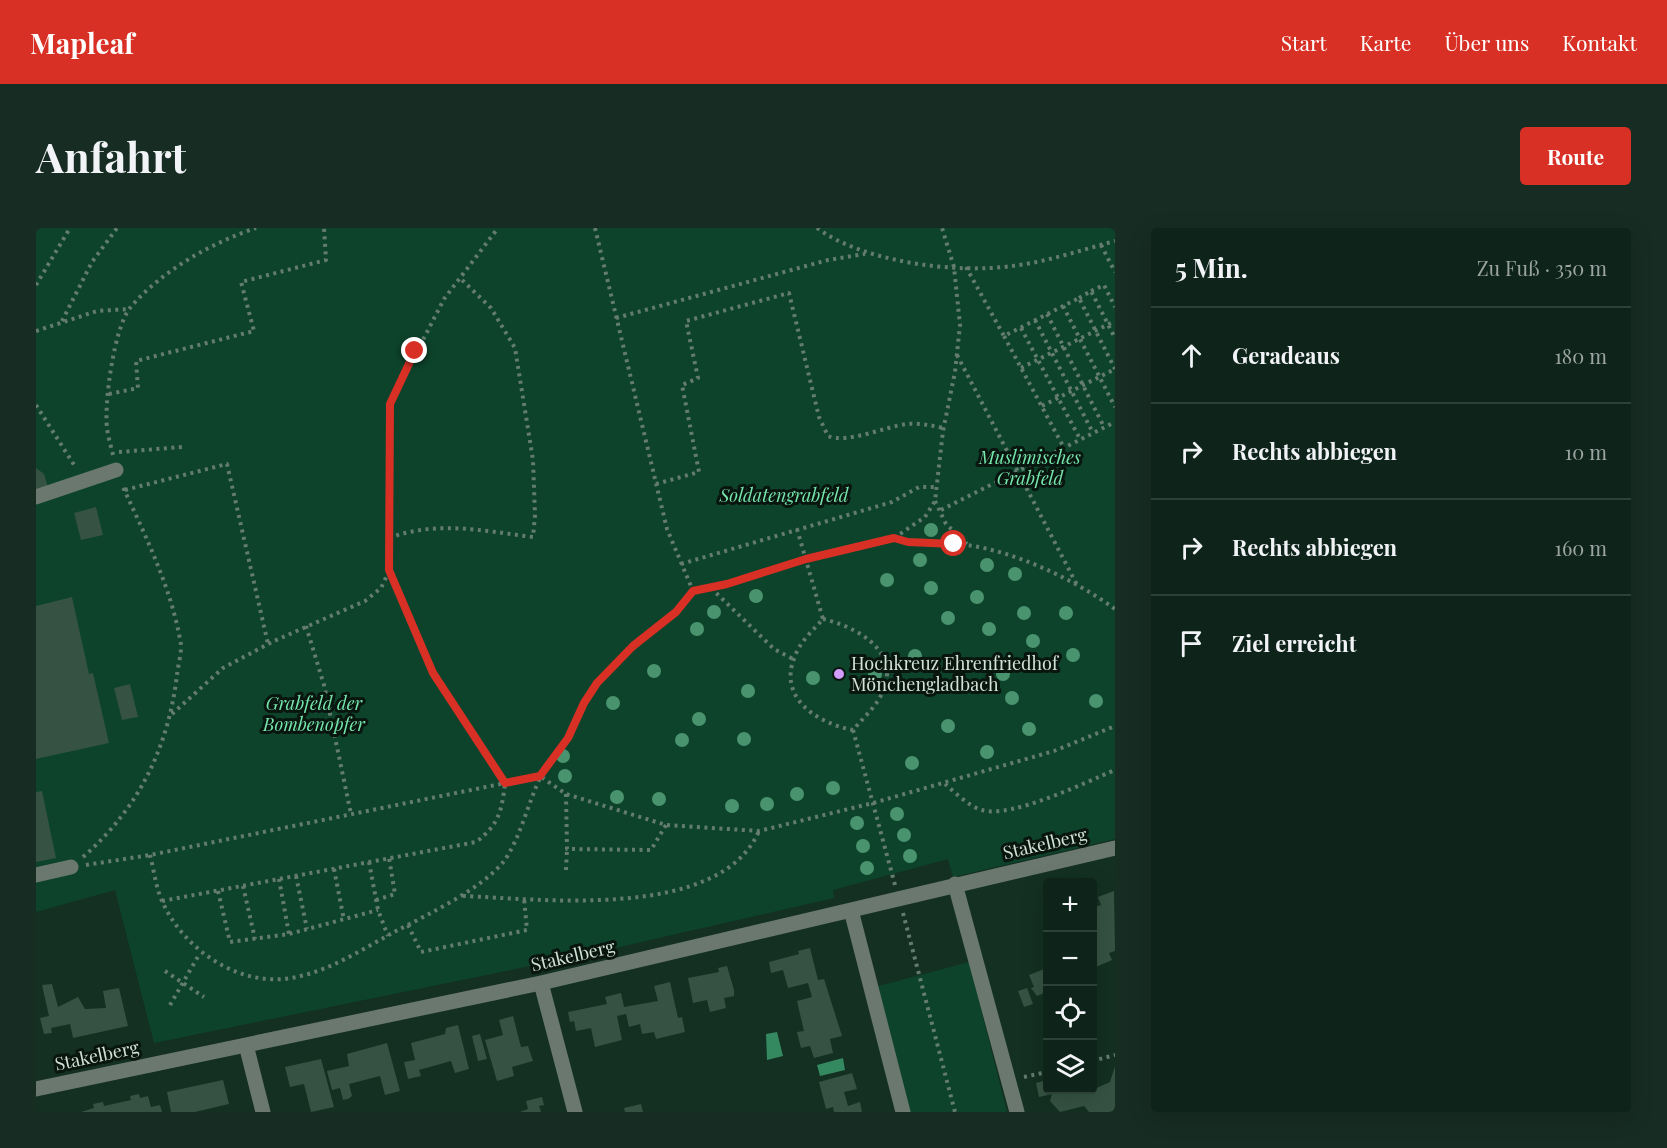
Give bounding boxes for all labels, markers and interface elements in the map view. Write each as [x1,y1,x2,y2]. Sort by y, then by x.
text: Mapleaf [30,24,134,61]
text: Start [1281,28,1327,56]
text: Karte [1360,28,1411,56]
text: Über uns [1444,28,1529,56]
text: Kontakt [1562,28,1637,56]
button: Route [1520,127,1631,185]
text: Anfahrt [36,128,186,184]
text: 5 Min. [1175,250,1248,285]
text: Zu Fuß · 350 m [1477,254,1607,281]
route end [401,337,427,363]
icon: ahead [1175,339,1208,372]
text: Geradeaus [1232,340,1340,370]
text: 180 m [1554,342,1607,369]
icon: right [1175,435,1208,468]
text: Rechts abbiegen [1232,436,1397,466]
text: 10 m [1565,438,1607,465]
park label: Muslimisches Grabfeld [978,445,1081,490]
park label: Soldatengrabfeld [718,483,850,507]
route start [940,530,966,556]
icon: right [1175,531,1208,564]
text: Rechts abbiegen [1232,532,1397,562]
text: 160 m [1555,534,1607,561]
icon: arrive [1175,627,1208,660]
text: Ziel erreicht [1232,628,1356,658]
place label: Hochkreuz Ehrenfriedhof Mönchengladbach [851,651,1060,696]
marker: Hochkreuz Ehrenfriedhof Mönchengladbach [832,667,846,681]
park label: Grabfeld der Bombenopfer [262,691,366,736]
street label: Stakelberg [1000,822,1090,864]
map controls [1043,878,1097,1094]
button: + [1043,878,1097,932]
button: − [1043,932,1097,986]
street label: Stakelberg [528,934,618,976]
button: locate [1043,986,1097,1040]
street label: Stakelberg [52,1034,142,1076]
button: layers [1043,1040,1097,1094]

